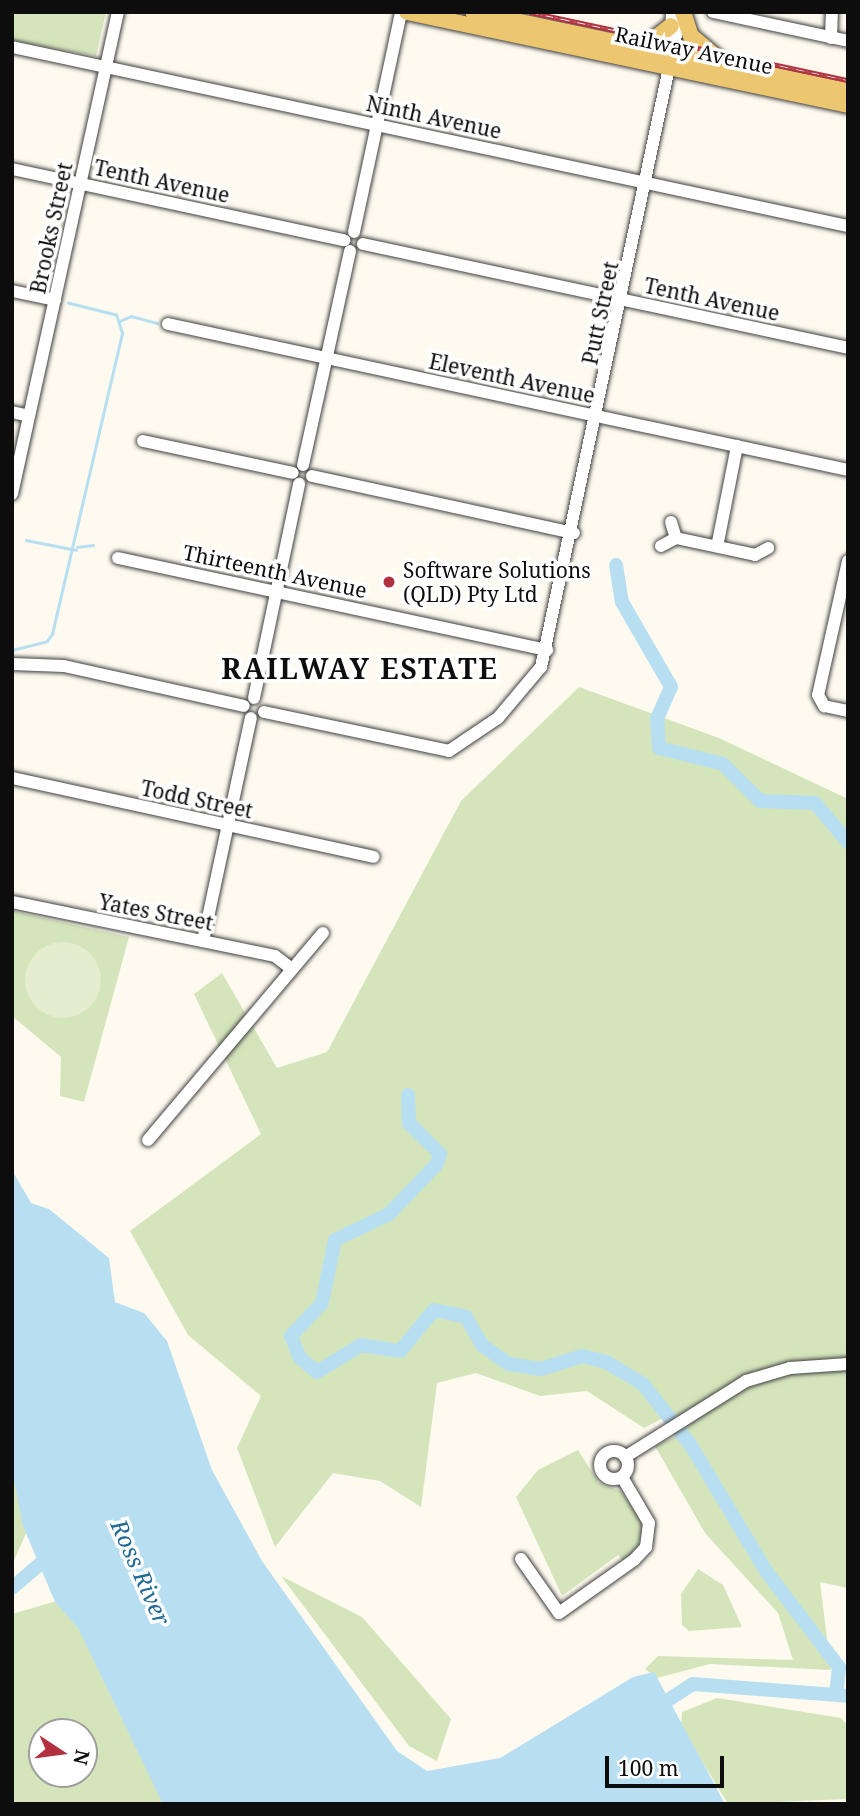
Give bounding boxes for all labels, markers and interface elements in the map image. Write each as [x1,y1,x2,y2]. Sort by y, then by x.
street label: Railway Avenue [613,21,775,79]
street label: Ninth Avenue [364,90,504,144]
street label: Tenth Avenue [92,154,232,208]
street label: Brooks Street [25,160,77,296]
street label: Putt Street [577,259,623,367]
street label: Tenth Avenue [642,272,782,326]
street label: Eleventh Avenue [427,348,597,408]
street label: Thirteenth Avenue [181,539,369,603]
place label: Software Solutions (QLD) Pty Ltd [403,557,591,607]
marker: Software Solutions (QLD) Pty Ltd [381,574,397,590]
district label: RAILWAY ESTATE [223,651,497,685]
street label: Todd Street [139,775,255,823]
street label: Yates Street [97,889,215,935]
water label: Ross River [106,1515,176,1629]
north arrow [28,1718,98,1788]
scale bar [608,1742,727,1786]
text: N [67,1747,96,1767]
text: 100 m [618,1754,679,1782]

